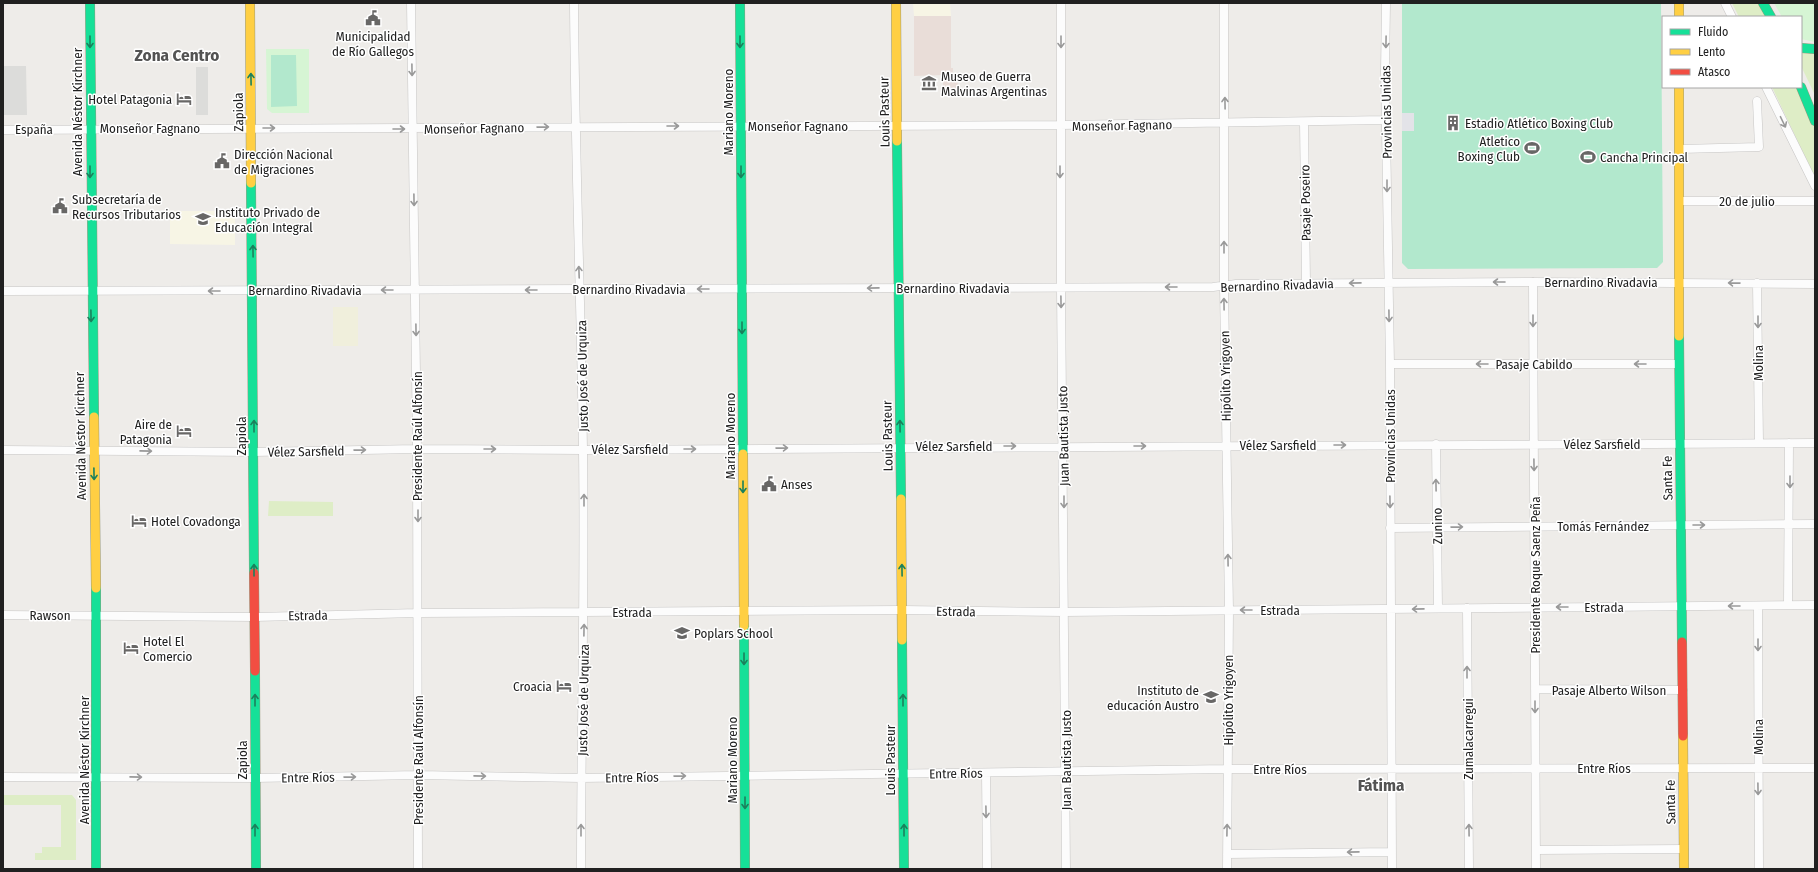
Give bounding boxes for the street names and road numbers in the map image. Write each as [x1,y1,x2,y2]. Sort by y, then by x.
street label: Avenida Néstor Kirchner [70,47,85,176]
street label: Provincias Unidas [1378,65,1395,159]
street label: Mariano Moreno [721,68,736,155]
street label: Louis Pasteur [876,76,893,147]
street label: Zapiola [231,92,246,132]
street label: Monseñor Fagnano [1072,117,1172,134]
street label: Monseñor Fagnano [748,119,848,134]
street label: Monseñor Fagnano [424,120,524,137]
street label: Monseñor Fagnano [100,121,200,136]
street label: España [15,122,53,137]
street label: Pasaje Poseiro [1297,165,1314,241]
street label: 20 de julio [1719,194,1775,209]
street label: Bernardino Rivadavia [1544,275,1658,290]
street label: Bernardino Rivadavia [1220,276,1334,295]
street label: Bernardino Rivadavia [896,281,1010,296]
street label: Bernardino Rivadavia [572,282,686,297]
street label: Bernardino Rivadavia [248,283,362,298]
street label: Justo José de Urquiza [574,320,591,432]
street label: Hipólito Yrigoyen [1217,330,1234,422]
street label: Molina [1751,345,1766,381]
street label: Pasaje Cabildo [1495,357,1573,372]
street label: Avenida Néstor Kirchner [72,371,89,500]
street label: Presidente Raúl Alfonsín [410,371,425,501]
street label: Juan Bautista Justo [1055,386,1072,486]
street label: Provincias Unidas [1383,389,1398,483]
street label: Mariano Moreno [723,392,738,479]
street label: Louis Pasteur [879,400,896,471]
street label: Zapiola [234,416,249,456]
street label: Vélez Sarsfield [1564,437,1640,452]
street label: Vélez Sarsfield [1240,438,1316,453]
street label: Vélez Sarsfield [916,439,992,454]
street label: Vélez Sarsfield [592,442,668,457]
street label: Vélez Sarsfield [267,443,345,460]
street label: Santa Fe [1660,455,1675,501]
street label: Presidente Roque Saenz Peña [1528,496,1543,654]
street label: Zunino [1430,507,1445,544]
street label: Tomás Fernández [1557,519,1649,534]
street label: Estrada [1584,600,1624,615]
street label: Estrada [1260,603,1300,618]
street label: Estrada [936,604,976,619]
street label: Estrada [612,605,652,620]
street label: Rawson [29,608,71,623]
street label: Estrada [288,608,328,623]
street label: Justo José de Urquiza [575,644,592,756]
street label: Hipólito Yrigoyen [1221,655,1236,745]
street label: Pasaje Alberto Wilson [1552,683,1666,698]
street label: Avenida Néstor Kirchner [77,695,92,824]
street label: Presidente Raúl Alfonsín [411,695,426,825]
street label: Zumalacarregui [1461,698,1476,780]
street label: Juan Bautista Justo [1059,710,1074,810]
street label: Mariano Moreno [725,716,740,803]
street label: Molina [1751,719,1766,755]
street label: Louis Pasteur [883,724,898,795]
street label: Zapiola [235,740,250,780]
street label: Entre Ríos [1577,761,1631,776]
street label: Entre Ríos [1253,762,1307,777]
street label: Entre Ríos [929,766,983,781]
street label: Entre Ríos [281,770,335,785]
street label: Entre Ríos [605,770,659,785]
street label: Santa Fe [1663,779,1678,825]

